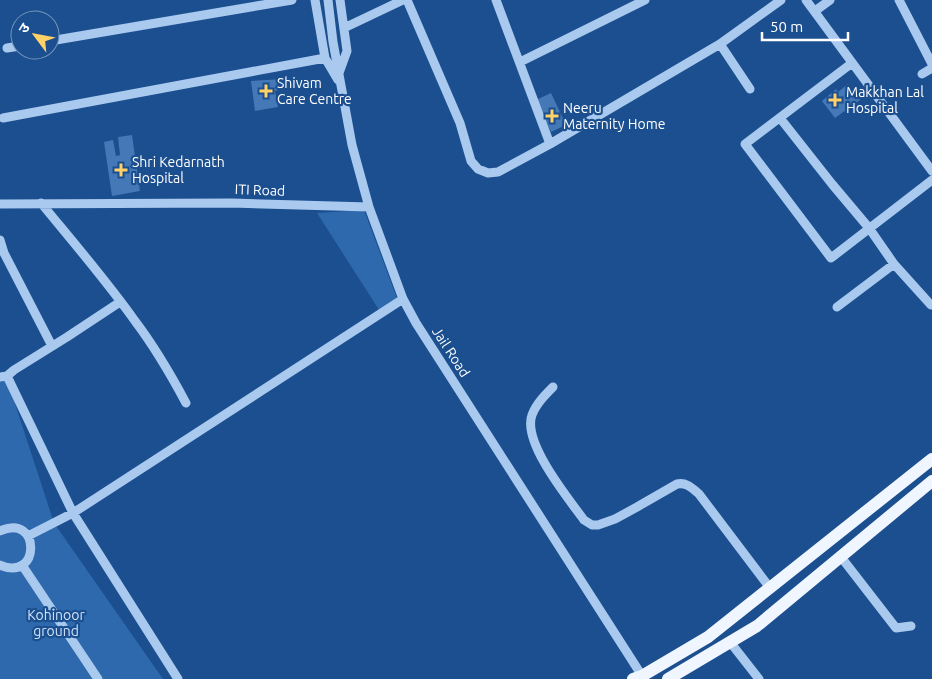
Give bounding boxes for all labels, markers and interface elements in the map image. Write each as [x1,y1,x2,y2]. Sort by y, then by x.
north arrow [10,10,60,60]
scale bar [762,10,848,42]
text: 50 m [770,18,803,35]
text: उ [15,20,33,36]
place label: Shivam Care Centre [277,75,352,107]
marker: Shivam Care Centre [259,84,273,98]
place label: Makkhan Lal Hospital [846,84,924,116]
marker: Makkhan Lal Hospital [828,93,842,107]
place label: Neeru Maternity Home [563,100,666,132]
marker: Neeru Maternity Home [545,109,559,123]
place label: Shri Kedarnath Hospital [132,154,225,186]
marker: Shri Kedarnath Hospital [114,163,128,177]
street label: ITI Road [235,181,285,199]
street label: Jail Road [429,324,473,380]
park label: Kohinoor ground [27,607,85,639]

